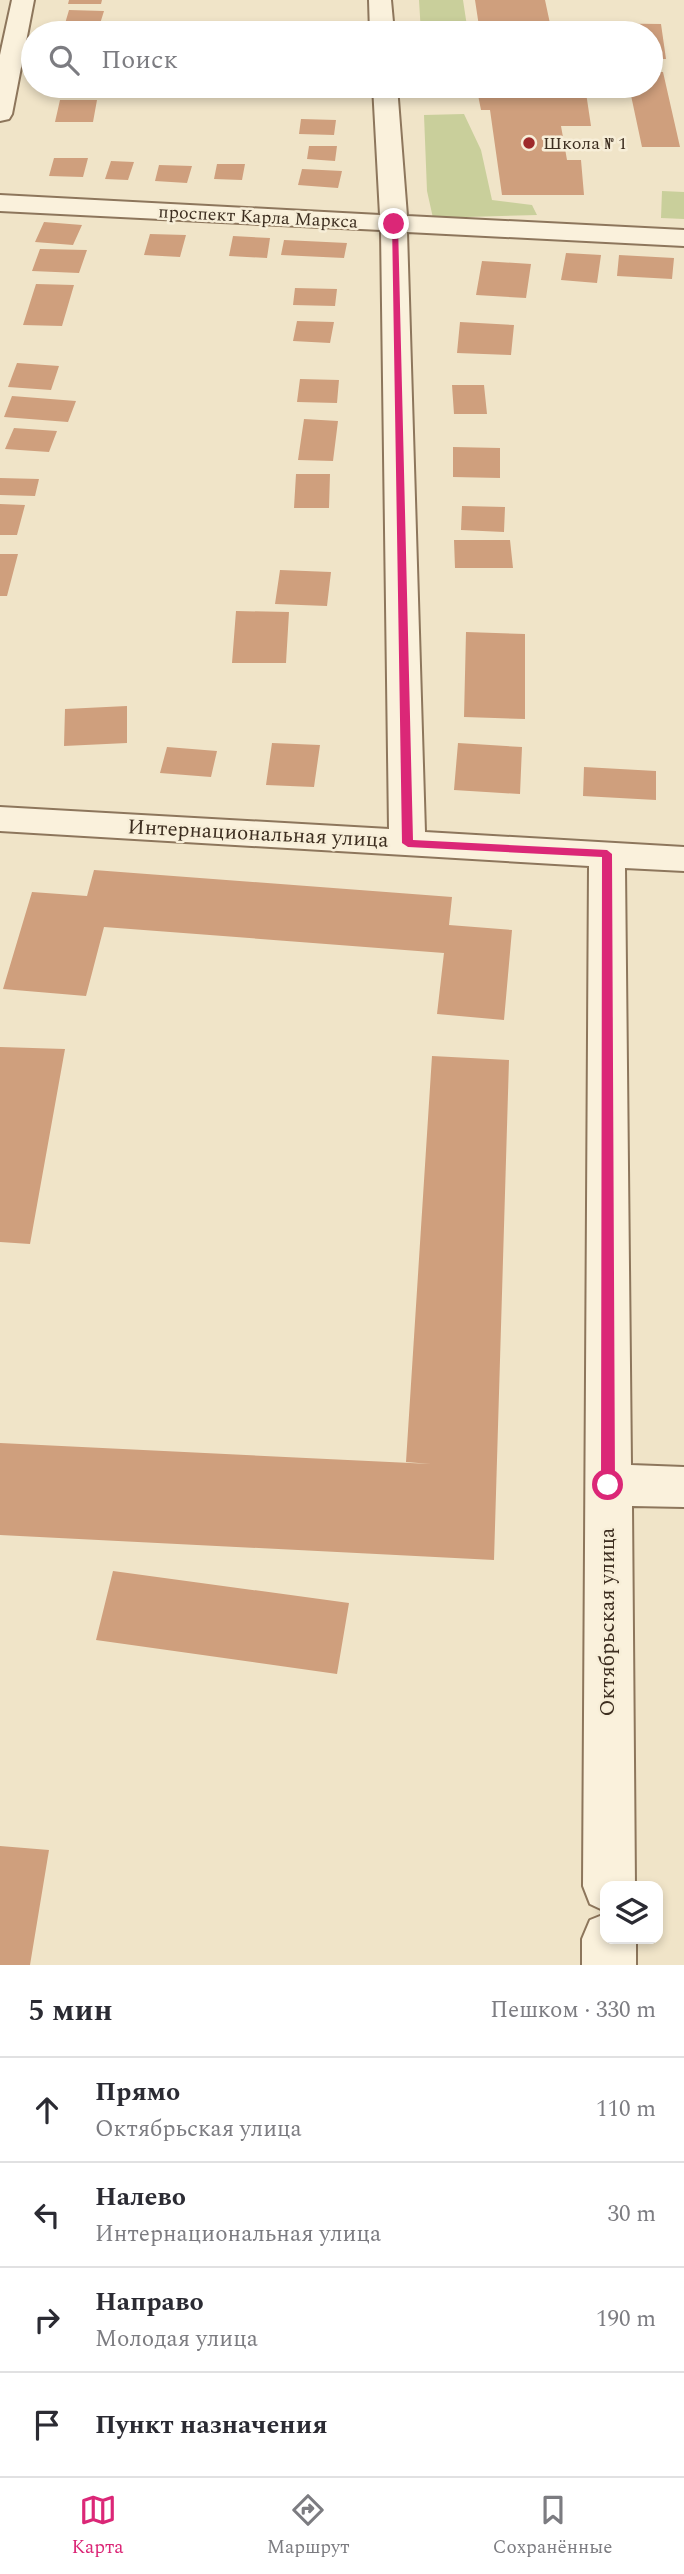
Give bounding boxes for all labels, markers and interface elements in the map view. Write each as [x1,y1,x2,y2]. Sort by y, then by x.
search box [21,21,663,98]
text: Поиск [101,40,178,80]
icon: search [45,41,83,79]
place label: Школа № 1 [543,130,627,157]
marker: Школа № 1 [521,135,537,151]
street label: проспект Карла Маркса [158,198,359,236]
route end [378,208,409,239]
street label: Интернациональная улица [127,811,390,857]
route start [592,1469,623,1500]
street label: Октябрьская улица [592,1527,624,1716]
map controls [600,1881,663,1944]
button: layers [600,1881,663,1944]
text: 5 мин [28,1988,113,2034]
text: Пешком · 330 m [490,1993,656,2028]
text: Прямо [95,2072,180,2112]
icon: ahead [28,2091,66,2129]
text: 110 m [596,2092,656,2127]
text: Октябрьская улица [95,2112,302,2147]
text: Налево [95,2177,186,2217]
icon: left [28,2196,66,2234]
text: 30 m [607,2197,656,2232]
text: Интернациональная улица [95,2217,381,2252]
text: Направо [95,2282,204,2322]
icon: right [28,2301,66,2339]
text: 190 m [596,2302,656,2337]
text: Молодая улица [95,2322,258,2357]
text: Пункт назначения [95,2405,328,2445]
icon: arrive [28,2406,66,2444]
tab: Карта [72,2491,124,2562]
tab: Маршрут [267,2491,350,2562]
tab: Сохранённые [493,2491,612,2562]

